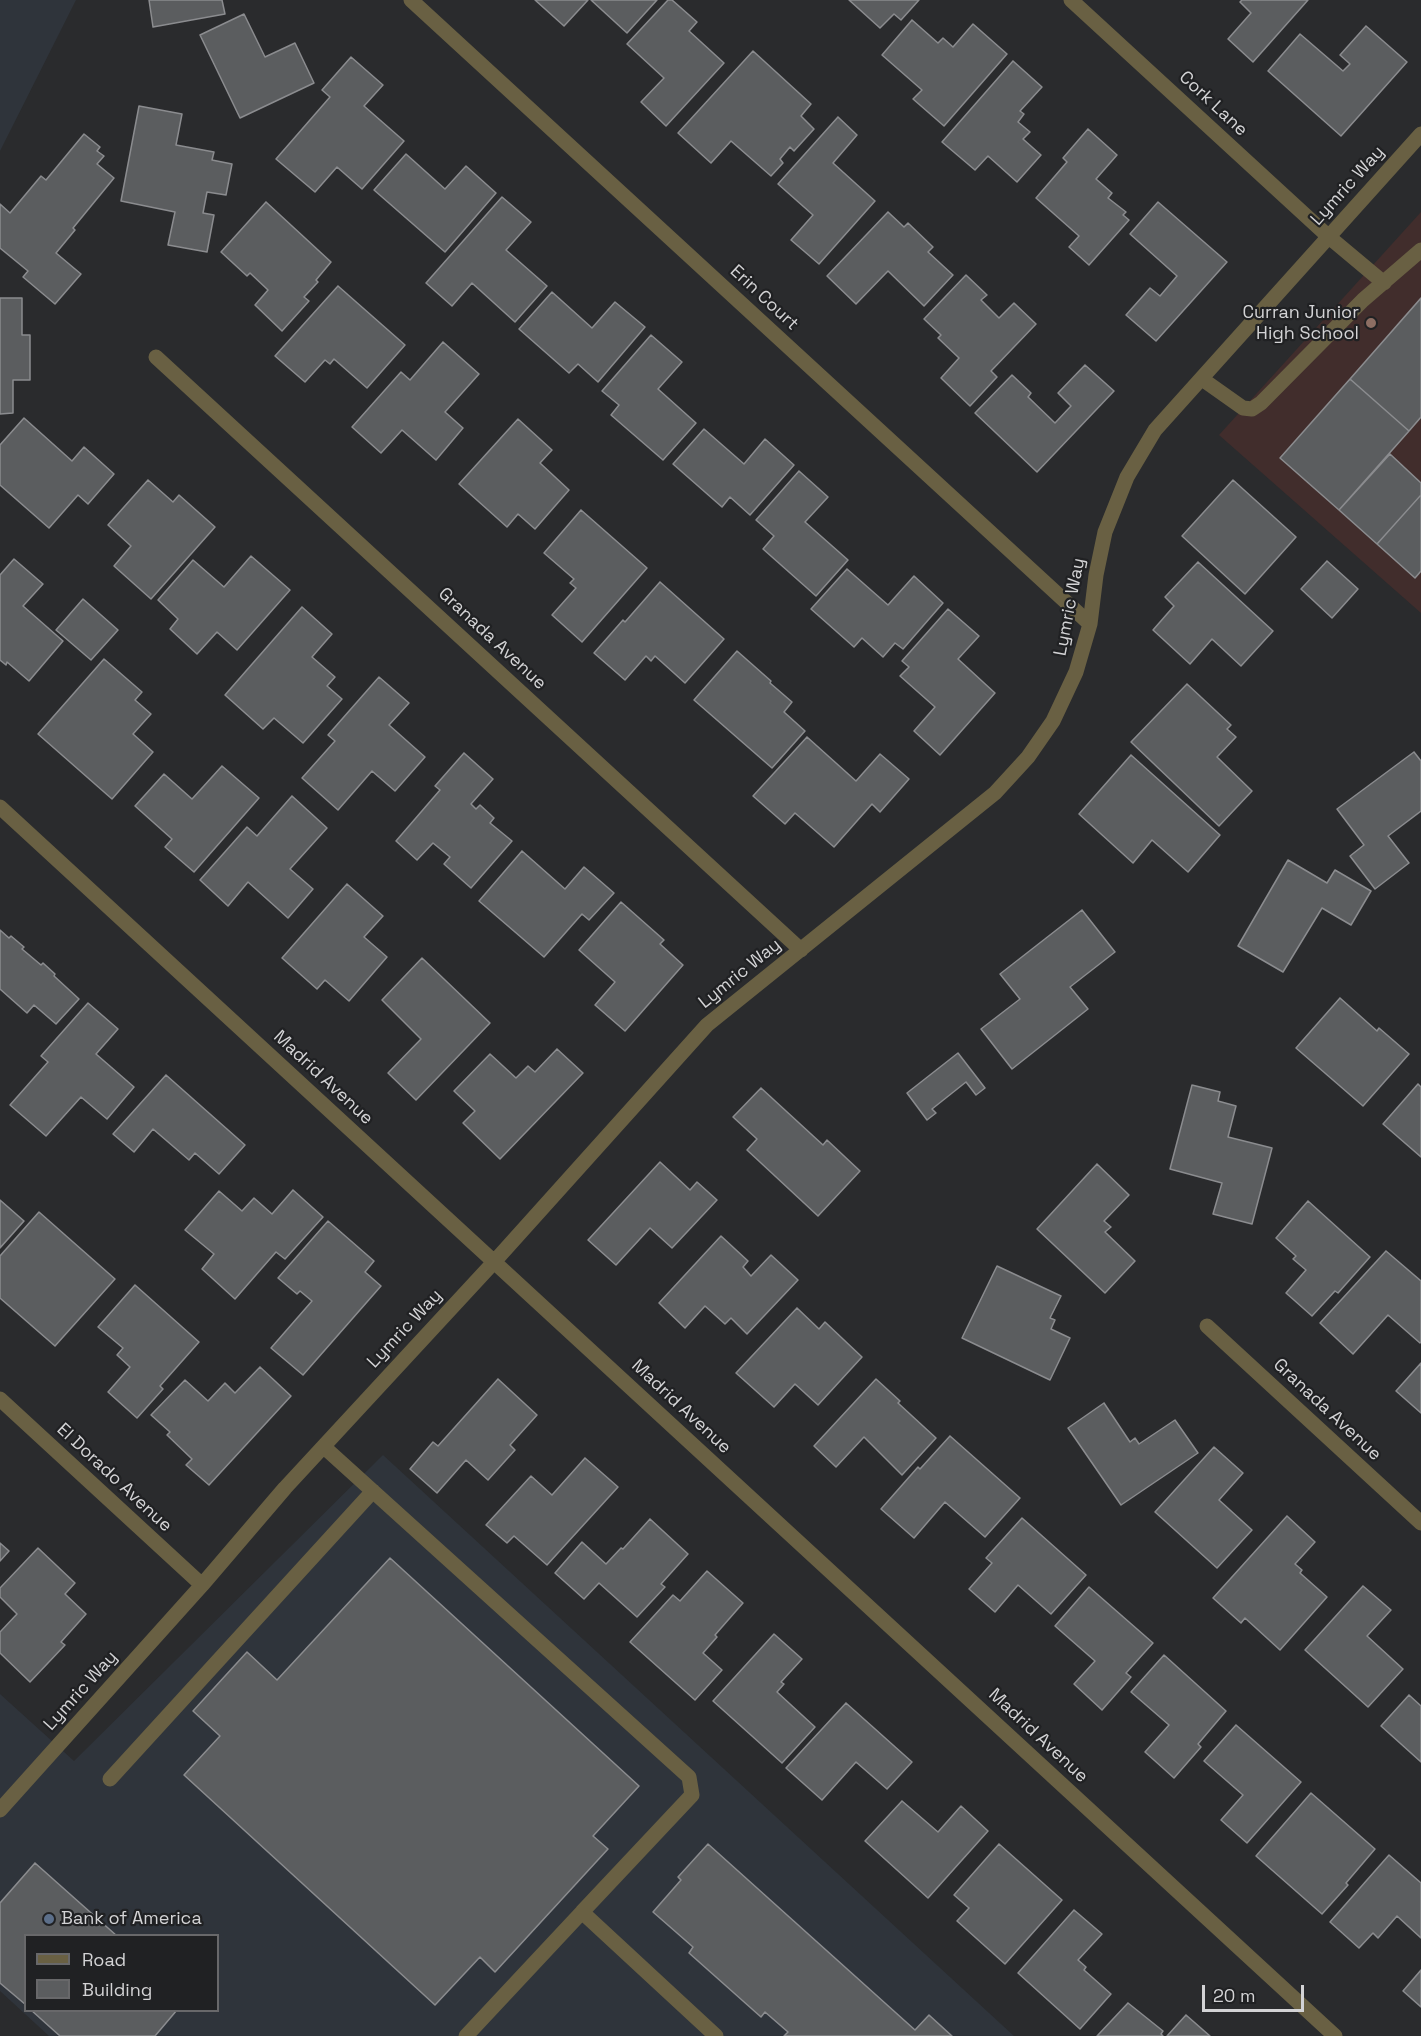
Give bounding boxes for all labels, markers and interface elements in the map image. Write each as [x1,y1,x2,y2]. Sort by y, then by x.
street label: Cork Lane [1174,67,1252,141]
street label: Lymric Way [1307,142,1389,230]
street label: Erin Court [725,261,803,335]
place label: Curran Junior High School [1243,302,1359,344]
marker: Curran Junior High School [1364,316,1378,330]
street label: Lymric Way [1050,556,1090,658]
street label: Granada Avenue [433,583,551,695]
street label: Lymric Way [695,934,785,1014]
street label: Madrid Avenue [269,1026,377,1130]
street label: Lymric Way [363,1285,447,1373]
street label: Granada Avenue [1268,1354,1386,1466]
street label: Madrid Avenue [627,1355,735,1459]
street label: El Dorado Avenue [52,1419,176,1537]
street label: Lymric Way [40,1647,122,1735]
street label: Madrid Avenue [984,1684,1092,1788]
place label: Bank of America [61,1908,202,1930]
marker: Bank of America [42,1912,56,1926]
legend [24,1934,219,2012]
text: Road [82,1948,126,1971]
scale bar [1205,1973,1307,2011]
text: Building [82,1978,152,2001]
text: 20 m [1213,1984,1256,2007]

